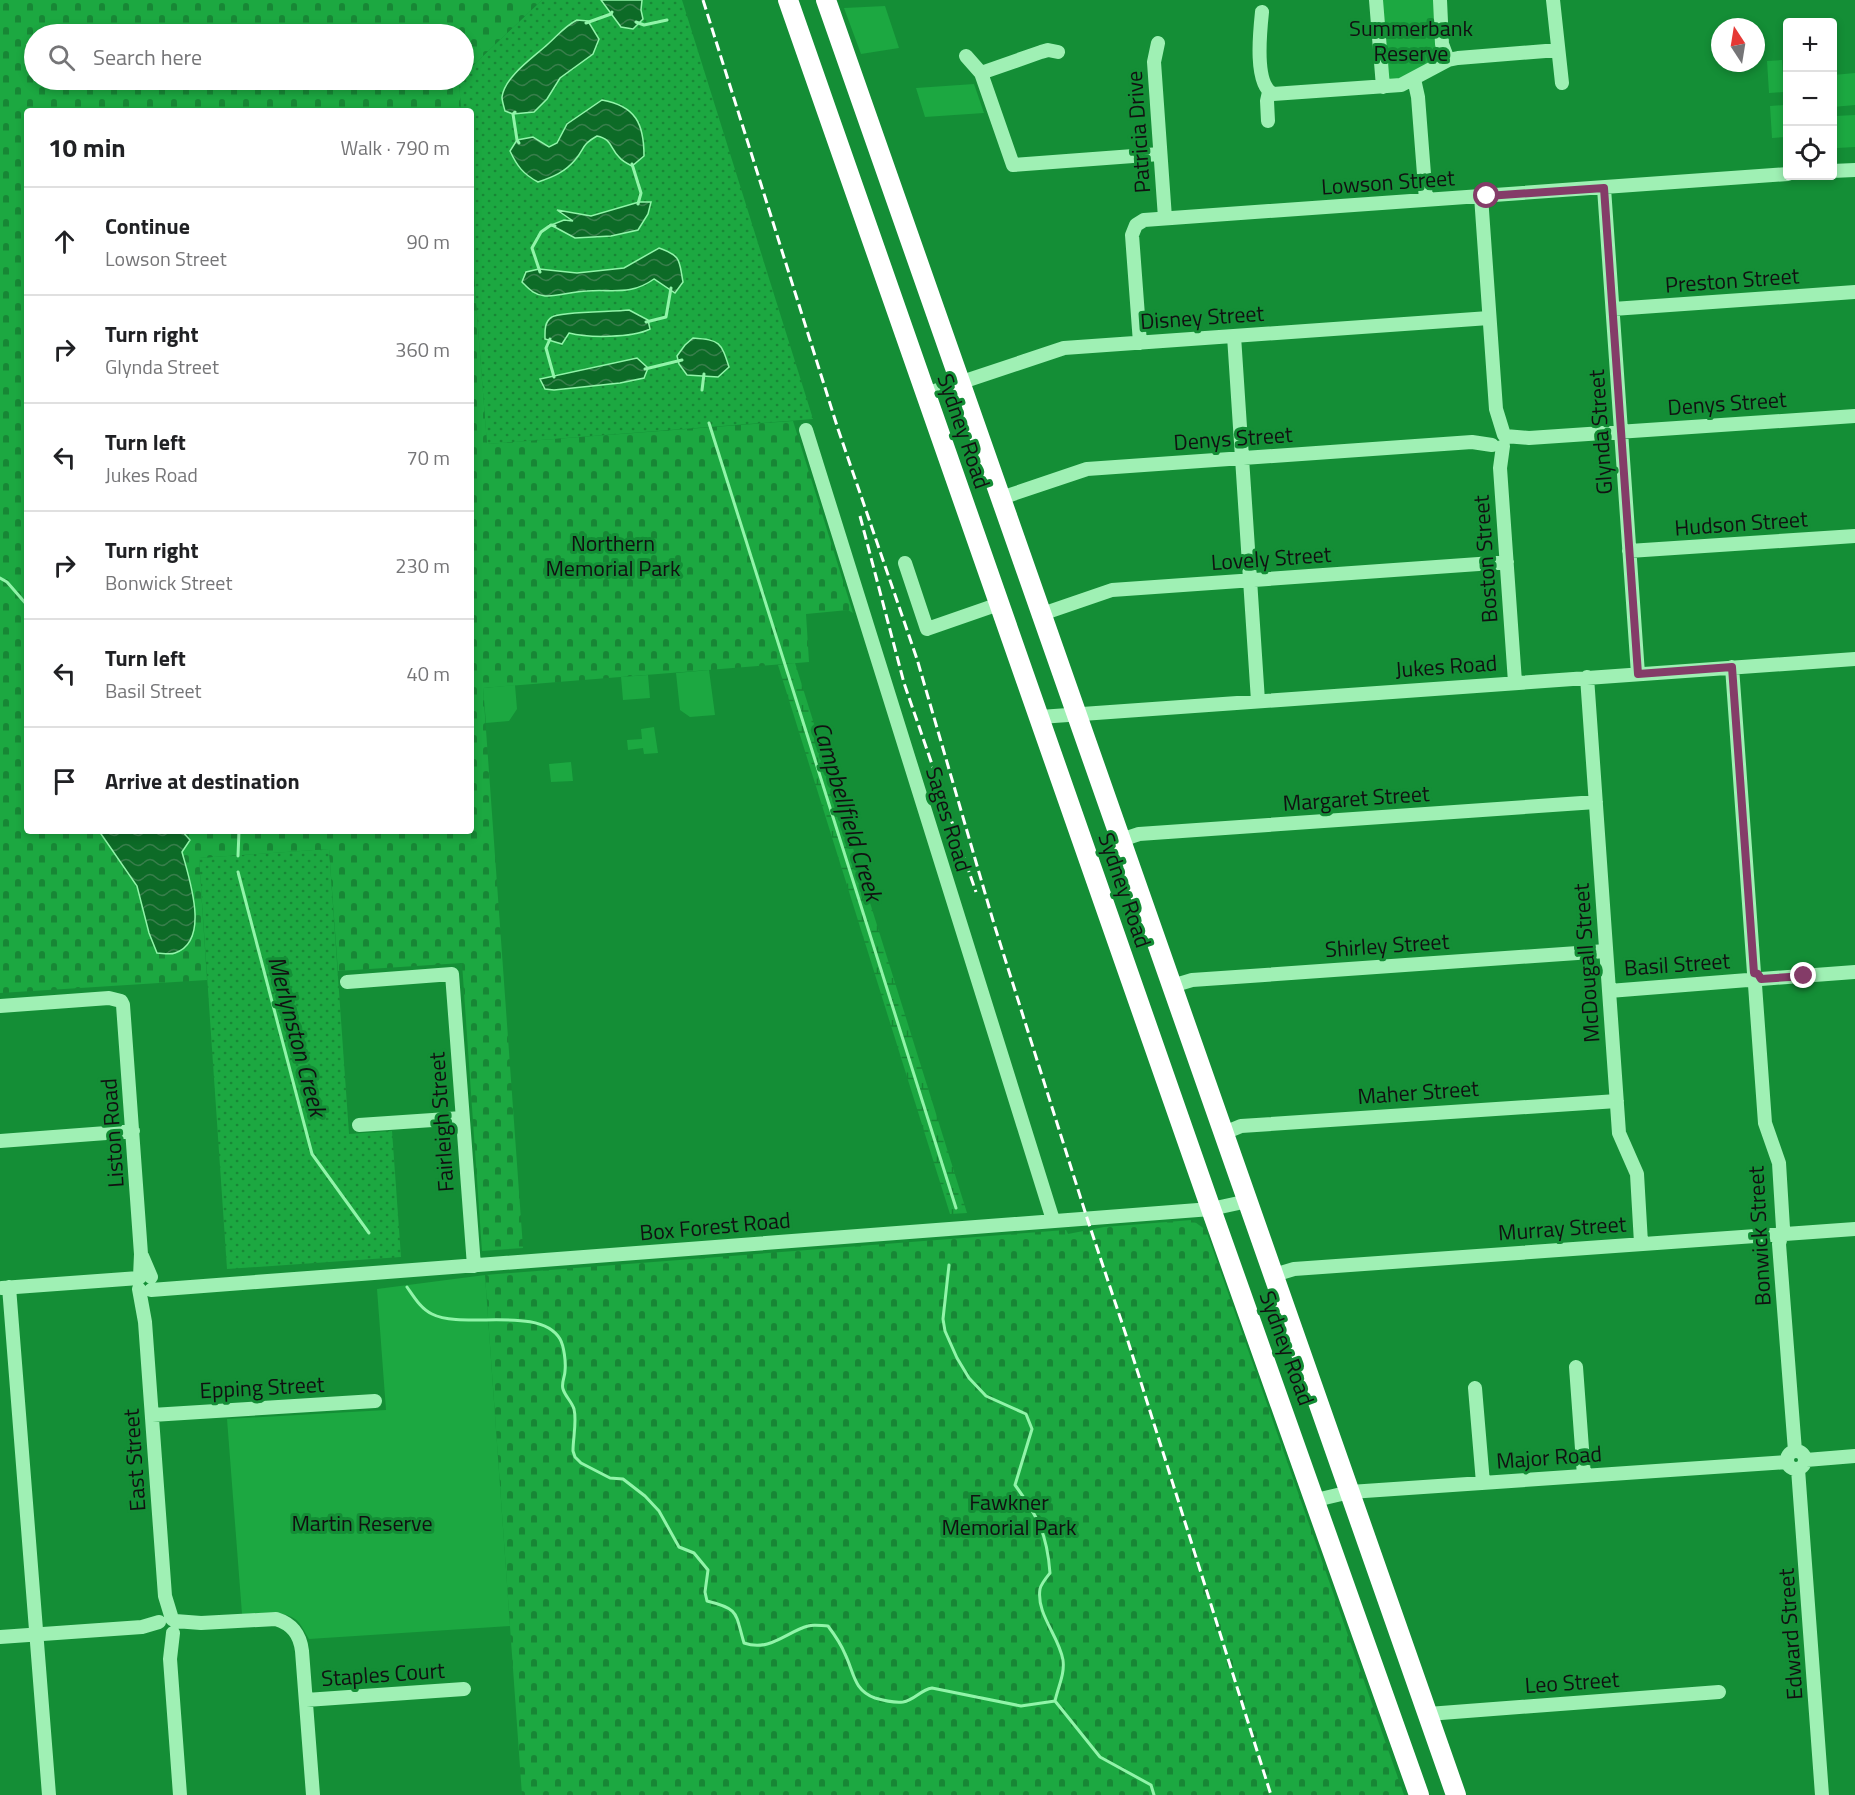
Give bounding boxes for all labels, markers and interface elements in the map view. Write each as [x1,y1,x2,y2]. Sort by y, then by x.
park label: Summerbank Reserve [1349,11,1473,70]
north arrow [1711,18,1765,72]
map controls [1783,18,1837,180]
button: + [1783,18,1837,72]
search box [24,24,474,90]
text: Search here [93,40,202,74]
icon: search [45,41,78,74]
street label: Patricia Drive [1117,70,1159,194]
button: − [1783,72,1837,126]
button: locate [1783,126,1837,180]
text: 10 min [48,128,126,167]
text: Walk · 790 m [341,132,450,163]
street label: Lowson Street [1320,160,1456,204]
route start [1473,182,1499,208]
text: Continue [105,209,190,243]
icon: ahead [48,225,81,258]
text: 90 m [406,226,450,257]
text: Lowson Street [105,243,227,274]
street label: Preston Street [1664,258,1801,302]
street label: Disney Street [1139,296,1265,338]
text: Turn right [105,317,199,351]
icon: right [48,333,81,366]
text: 360 m [395,334,450,365]
text: Glynda Street [105,351,219,382]
street label: Glynda Street [1579,368,1621,496]
street label: Sydney Road [928,369,1000,493]
street label: Denys Street [1666,382,1788,424]
street label: Denys Street [1172,417,1294,459]
text: Turn left [105,425,186,459]
icon: left [48,441,81,474]
text: 70 m [406,442,450,473]
text: Jukes Road [105,459,198,490]
street label: Boston Street [1464,494,1506,624]
street label: Hudson Street [1673,501,1809,545]
park label: Northern Memorial Park [546,526,681,585]
text: Turn right [105,533,199,567]
street label: Lovely Street [1210,537,1333,579]
icon: right [48,549,81,582]
text: 230 m [395,550,450,581]
text: Bonwick Street [105,567,232,598]
text: Turn left [105,641,186,675]
street label: Jukes Road [1394,645,1498,687]
icon: left [48,657,81,690]
text: 40 m [406,658,450,689]
text: Basil Street [105,675,202,706]
water label: Campbellfield Creek [804,717,893,908]
street label: Sages Road [917,762,981,876]
text: Arrive at destination [105,764,300,798]
icon: arrive [48,765,81,798]
street label: Margaret Street [1281,776,1431,820]
street label: Sydney Road [1089,828,1161,952]
street label: McDougall Street [1563,882,1609,1044]
street label: Shirley Street [1324,924,1450,966]
street label: Basil Street [1623,943,1731,985]
water label: Merlynston Creek [259,952,338,1123]
route end [1790,962,1816,988]
street label: Fairleigh Street [419,1051,463,1193]
street label: Maher Street [1356,1071,1480,1113]
street label: Liston Road [91,1077,133,1189]
street label: Bonwick Street [1738,1165,1780,1307]
street label: Box Forest Road [638,1202,792,1250]
street label: Murray Street [1497,1207,1628,1249]
street label: Sydney Road [1251,1286,1323,1410]
street label: Epping Street [199,1367,326,1407]
street label: East Street [113,1407,155,1512]
street label: Major Road [1495,1436,1603,1478]
park label: Fawkner Memorial Park [942,1485,1077,1544]
park label: Martin Reserve [291,1506,433,1540]
street label: Edward Street [1768,1567,1812,1701]
street label: Staples Court [320,1653,446,1695]
street label: Leo Street [1524,1662,1621,1702]

